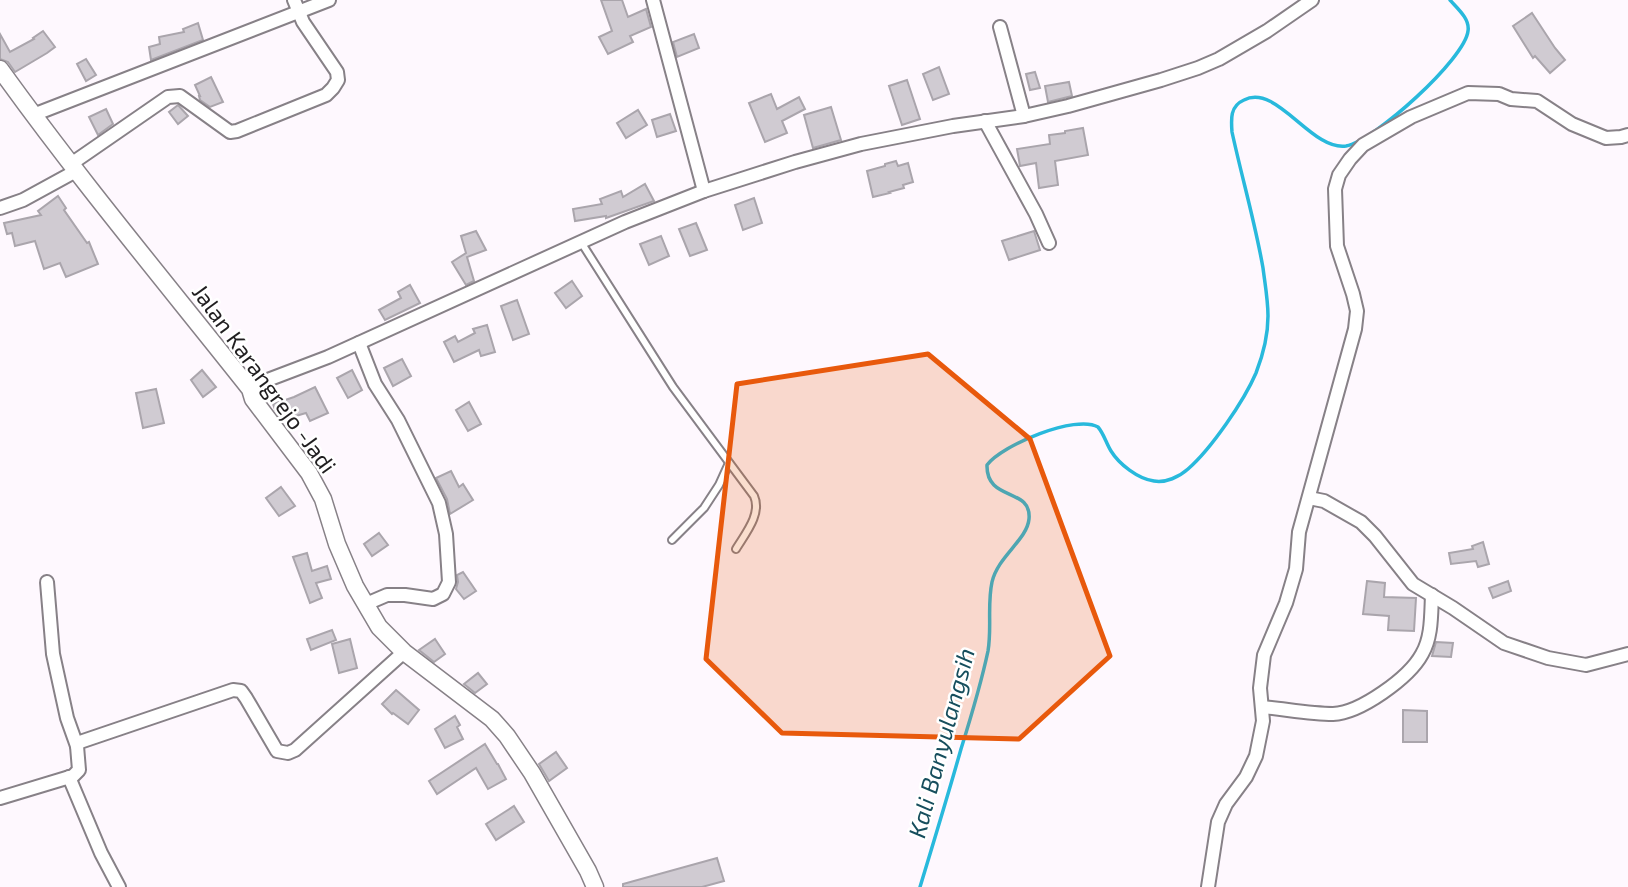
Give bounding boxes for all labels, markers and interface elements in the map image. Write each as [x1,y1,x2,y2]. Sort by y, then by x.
street label: Jalan Karangrejo -Jadi [187,278,343,478]
water label: Kali Banyulangsih [901,645,980,841]

